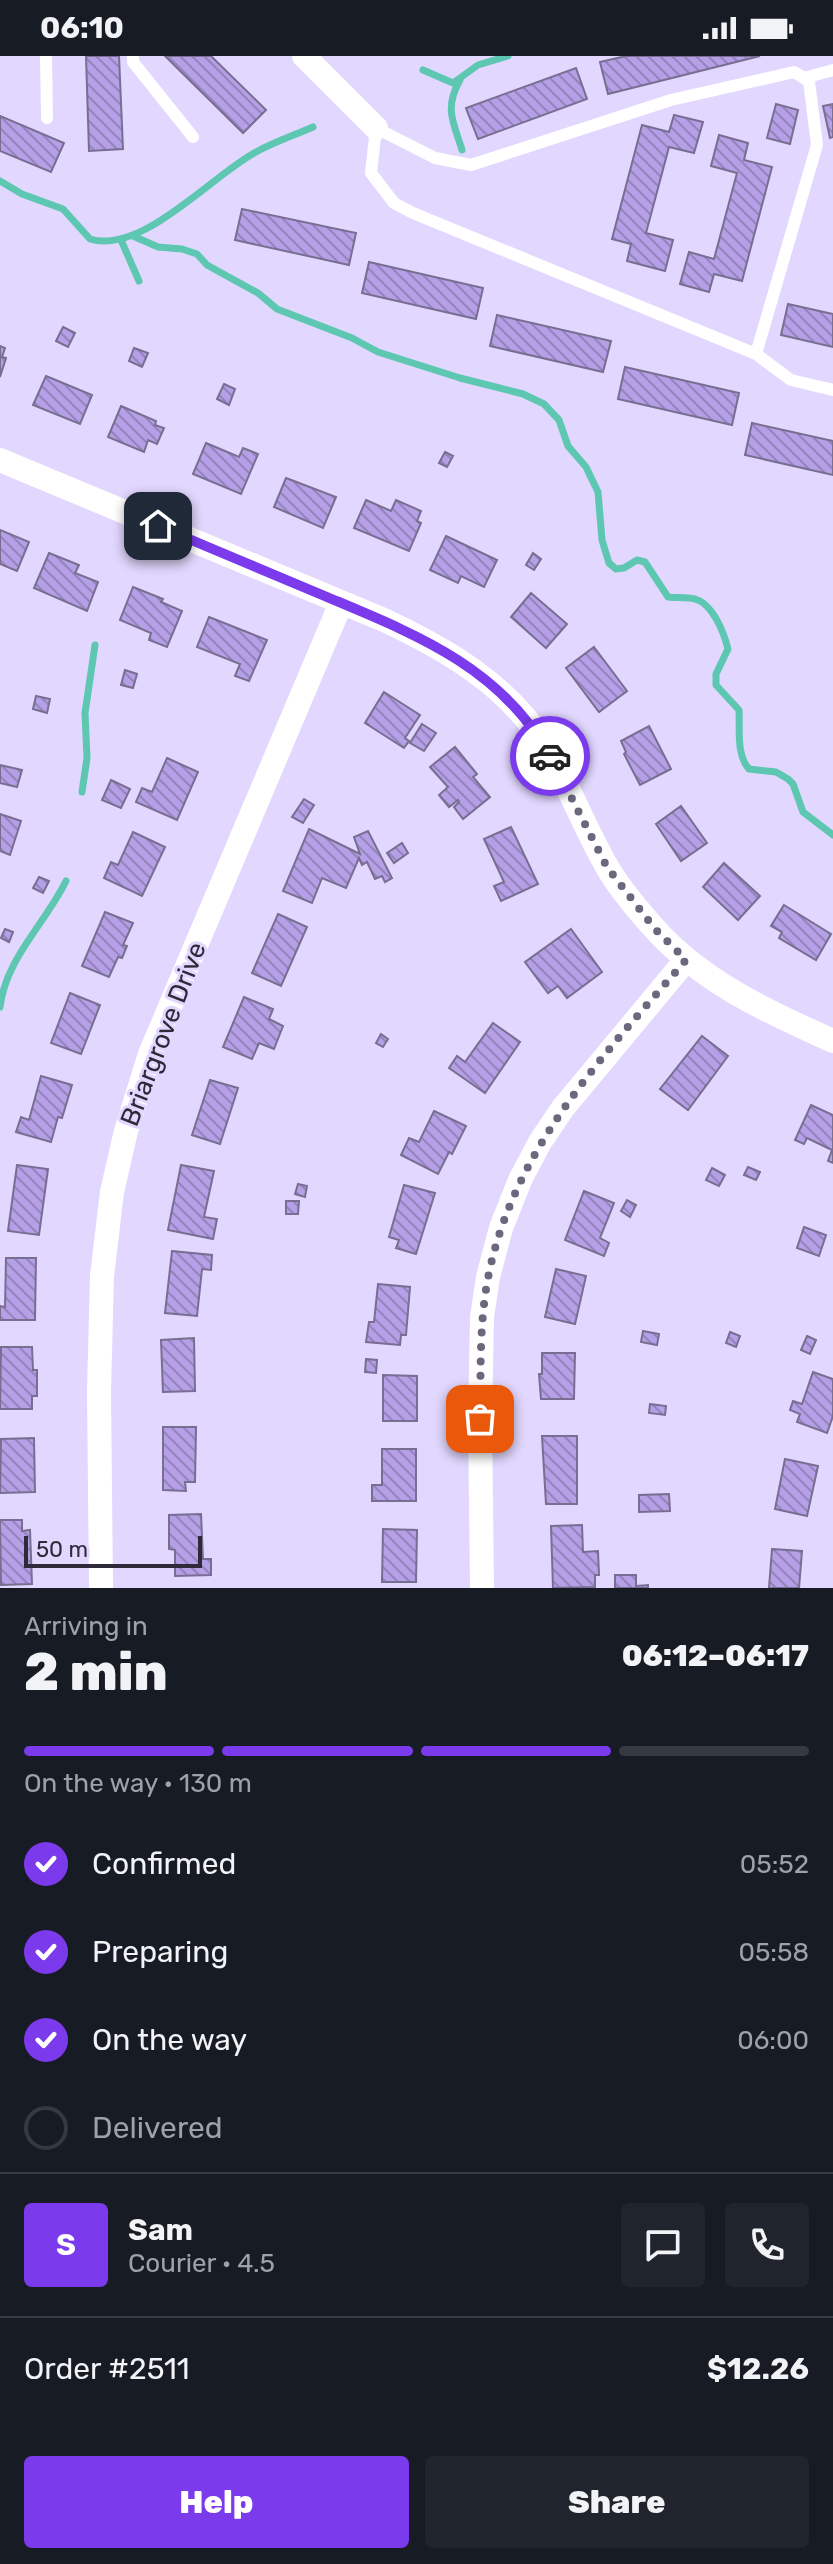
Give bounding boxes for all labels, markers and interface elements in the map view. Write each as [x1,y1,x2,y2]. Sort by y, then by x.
text: 06:10 [40,10,124,46]
pin [124,492,192,560]
icon: home [136,504,180,548]
courier [510,716,590,796]
icon: car [528,734,572,778]
street label: Briargrove Drive [114,938,213,1131]
pin [446,1385,514,1453]
icon: bag [458,1397,502,1441]
scale bar [24,1532,202,1568]
text: 50 m [36,1536,88,1563]
text: Arriving in [24,1611,148,1642]
text: 06:12–06:17 [622,1638,809,1674]
text: 2 min [24,1641,168,1703]
text: On the way · 130 m [24,1768,252,1799]
icon: check [24,1842,68,1886]
text: Confirmed [92,1846,236,1882]
text: 05:52 [740,1849,809,1880]
icon: check [24,1930,68,1974]
text: Preparing [92,1934,228,1970]
text: 05:58 [738,1937,809,1968]
icon: check [24,2018,68,2062]
text: On the way [92,2022,247,2058]
text: 06:00 [737,2025,809,2056]
text: Delivered [92,2110,223,2146]
button: chat [621,2203,705,2287]
button: phone [725,2203,809,2287]
text: Sam [128,2212,193,2248]
text: S [56,2227,76,2263]
text: Courier · 4.5 [128,2248,275,2279]
text: Order #2511 [24,2351,190,2387]
text: $12.26 [707,2351,809,2387]
button: Help [24,2456,409,2548]
button: Share [425,2456,809,2548]

